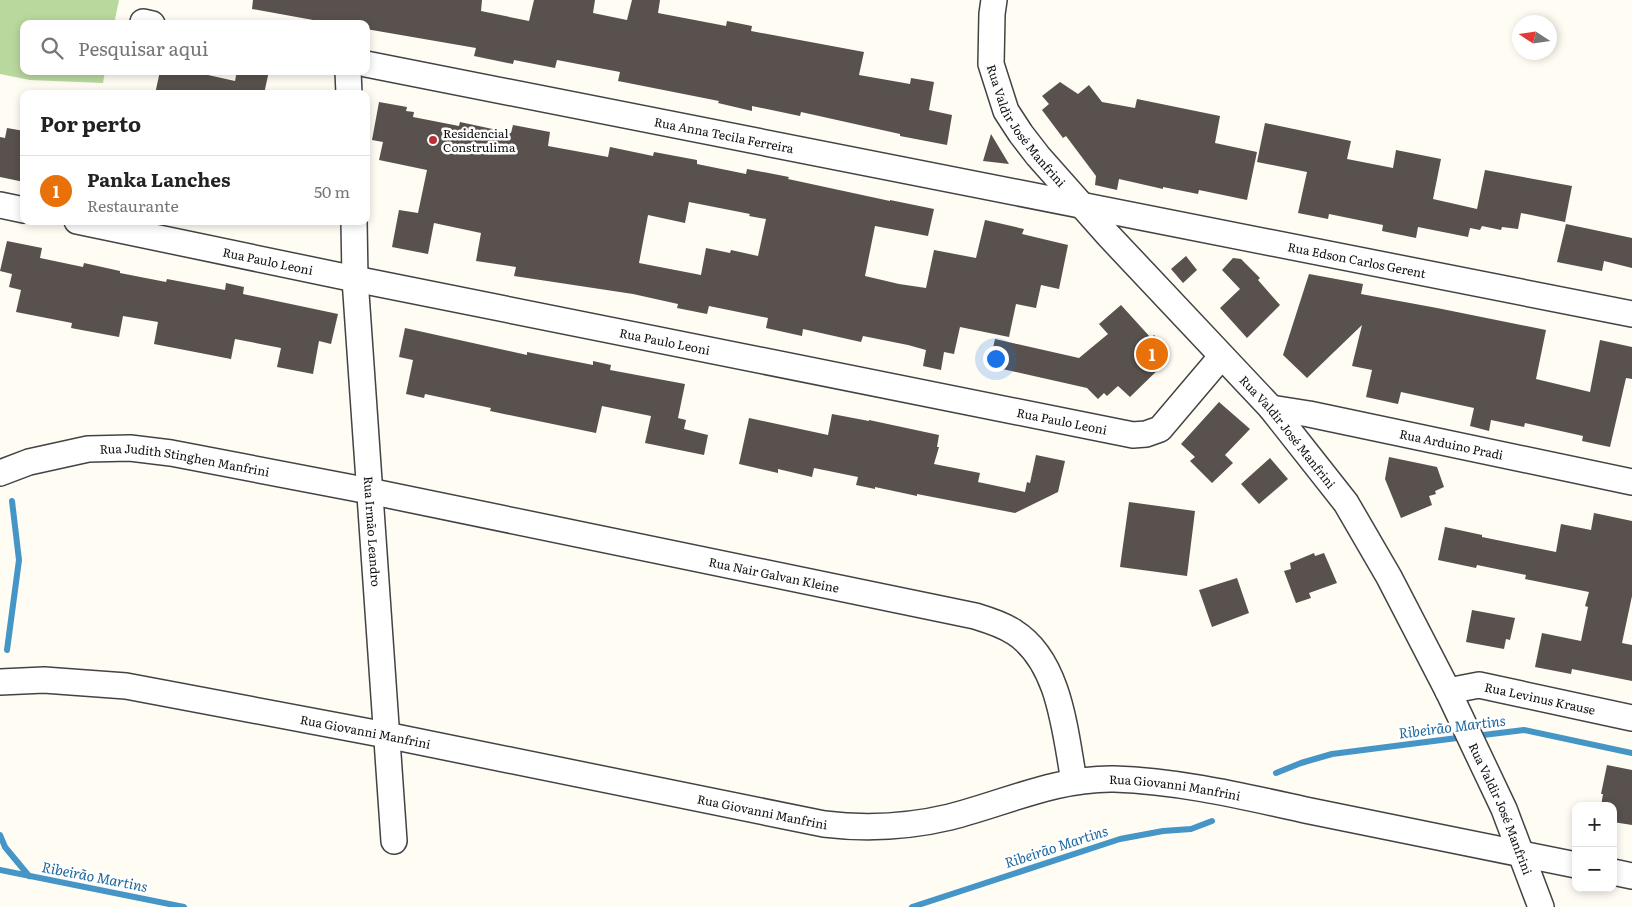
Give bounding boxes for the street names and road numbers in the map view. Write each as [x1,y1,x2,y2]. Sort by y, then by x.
street label: Rua Valdir José Manfrini [983,62,1070,191]
street label: Rua Anna Tecila Ferreira [653,112,796,157]
street label: Rua Edson Carlos Gerent [1286,237,1428,282]
street label: Rua Paulo Leoni [221,243,315,279]
street label: Rua Paulo Leoni [618,323,712,359]
street label: Rua Valdir José Manfrini [1236,371,1340,492]
street label: Rua Paulo Leoni [1015,403,1109,439]
street label: Rua Arduino Pradi [1398,424,1505,464]
street label: Rua Judith Stinghen Manfrini [99,439,271,481]
street label: Rua Irmão Leandro [360,475,385,587]
street label: Rua Nair Galvan Kleine [707,552,841,597]
street label: Rua Levinus Krause [1483,677,1597,719]
street label: Rua Giovanni Manfrini [299,710,432,753]
street label: Rua Valdir José Manfrini [1465,740,1537,877]
street label: Rua Giovanni Manfrini [1109,770,1242,805]
street label: Rua Giovanni Manfrini [696,789,828,833]

